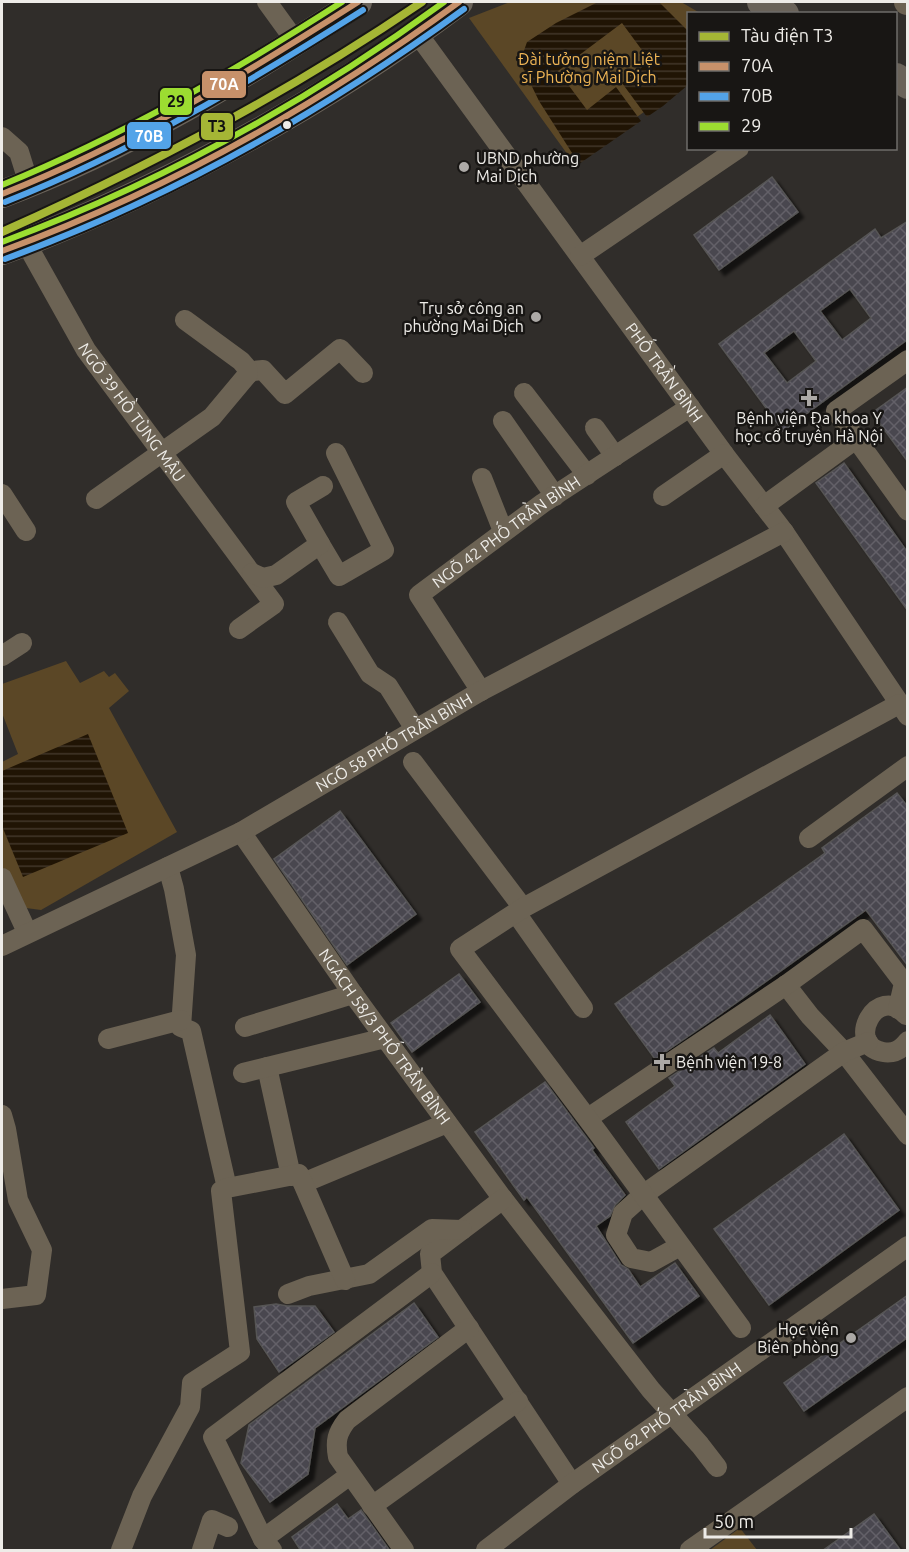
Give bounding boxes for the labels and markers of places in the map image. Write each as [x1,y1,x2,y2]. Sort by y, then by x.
unlabelled marker [281,119,293,131]
place label: UBND phường Mai Dịch [476,149,579,185]
marker: UBND phường Mai Dịch [457,160,471,174]
place label: Trụ sở công an phường Mai Dịch [403,299,524,335]
marker: Trụ sở công an phường Mai Dịch [529,310,543,324]
marker: Bệnh viện Đa khoa Y học cổ truyền Hà Nội [800,389,818,407]
place label: Bệnh viện Đa khoa Y học cổ truyền Hà Nội [735,409,883,445]
marker: Bệnh viện 19-8 [653,1053,671,1071]
place label: Bệnh viện 19-8 [676,1053,782,1071]
place label: Học viện Biên phòng [757,1320,839,1356]
marker: Học viện Biên phòng [844,1331,858,1345]

